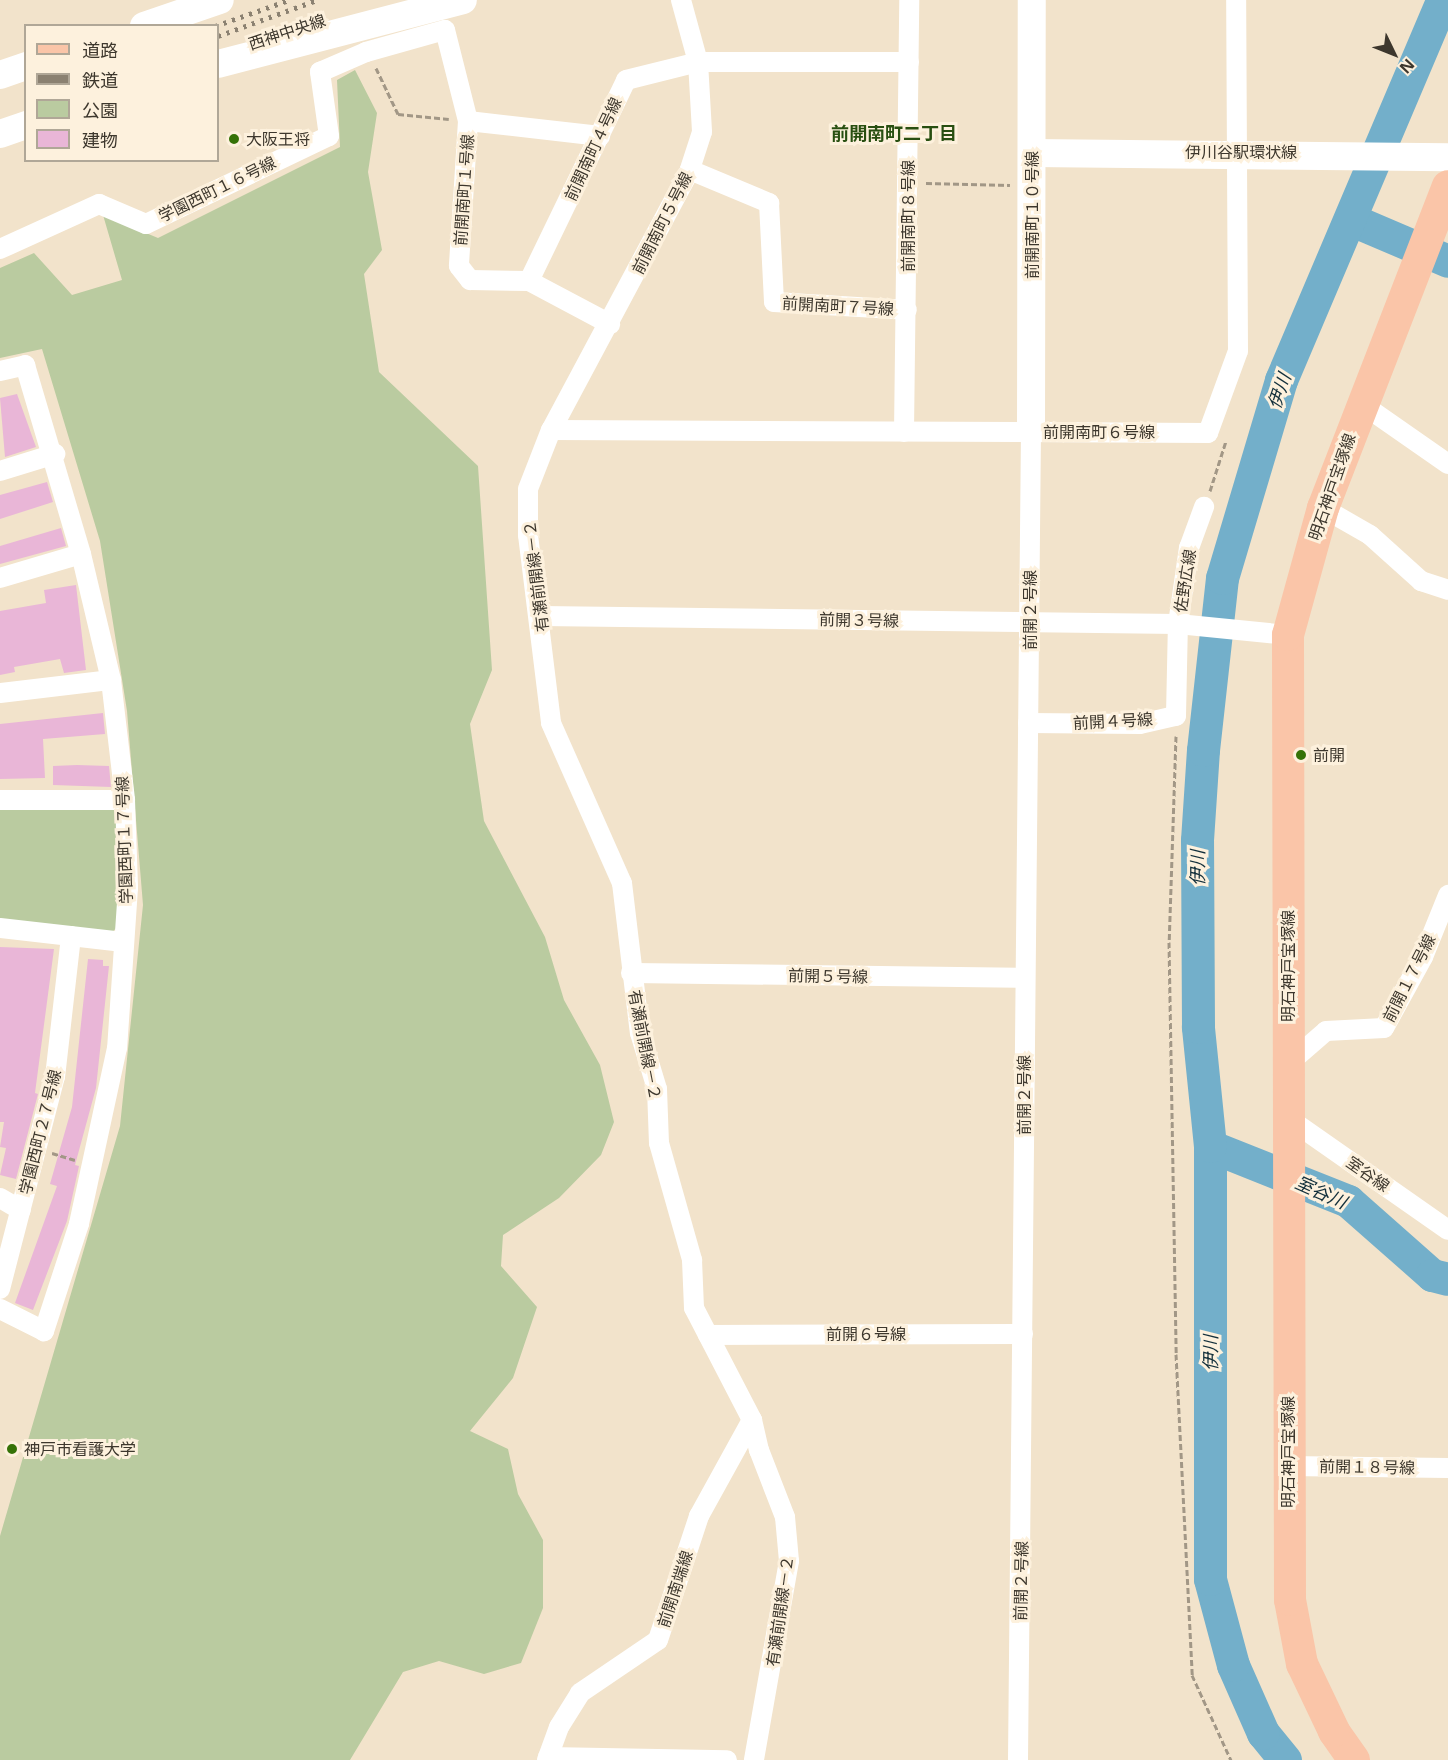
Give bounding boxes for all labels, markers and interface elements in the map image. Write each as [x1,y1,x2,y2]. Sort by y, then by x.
street label: 西神中央線 [246,11,328,53]
legend [24,24,219,162]
north arrow [1364,24,1424,84]
text: 道路 [82,38,118,62]
text: N [1395,54,1420,79]
text: 鉄道 [82,68,118,92]
street label: 前開南町４号線 [561,94,625,204]
text: 公園 [82,98,118,122]
district label: 前開南町二丁目 [831,122,957,144]
text: 建物 [82,128,118,152]
place label: 大阪王将 [246,129,310,149]
marker: 大阪王将 [227,132,241,146]
street label: 前開南町１号線 [451,133,477,247]
street label: 伊川谷駅環状線 [1185,142,1297,162]
street label: 前開南町１０号線 [1022,151,1042,279]
street label: 学園西町１６号線 [155,152,279,226]
street label: 前開南町８号線 [898,160,918,272]
street label: 前開南町５号線 [628,169,696,277]
street label: 前開南町７号線 [782,293,894,319]
water label: 伊川 [1263,370,1295,412]
street label: 前開南町６号線 [1043,422,1155,442]
street label: 明石神戸宝塚線 [1305,431,1359,543]
street label: 有瀬前開線－２ [520,519,552,633]
street label: 佐野広線 [1171,548,1199,614]
street label: 前開２号線 [1020,570,1040,650]
street label: 前開３号線 [819,610,899,630]
street label: 前開４号線 [1073,709,1153,733]
place label: 前開 [1313,745,1345,765]
marker: 前開 [1294,748,1308,762]
street label: 学園西町１７号線 [112,776,136,904]
water label: 伊川 [1186,850,1208,886]
street label: 明石神戸宝塚線 [1278,910,1298,1022]
street label: 前開１７号線 [1379,931,1439,1025]
street label: 前開５号線 [788,966,868,986]
street label: 有瀬前開線－２ [625,988,665,1102]
street label: 前開２号線 [1014,1055,1034,1135]
street label: 学園西町２７号線 [15,1068,65,1196]
street label: 室谷線 [1343,1152,1393,1196]
water label: 室谷川 [1292,1171,1350,1213]
street label: 前開６号線 [826,1324,906,1344]
water label: 伊川 [1199,1335,1221,1371]
street label: 明石神戸宝塚線 [1278,1396,1298,1508]
place label: 神戸市看護大学 [24,1439,136,1459]
marker: 神戸市看護大学 [5,1442,19,1456]
street label: 前開１８号線 [1319,1457,1415,1477]
street label: 前開２号線 [1011,1541,1031,1621]
street label: 前開南端線 [654,1548,696,1630]
street label: 有瀬前開線－２ [763,1554,797,1668]

